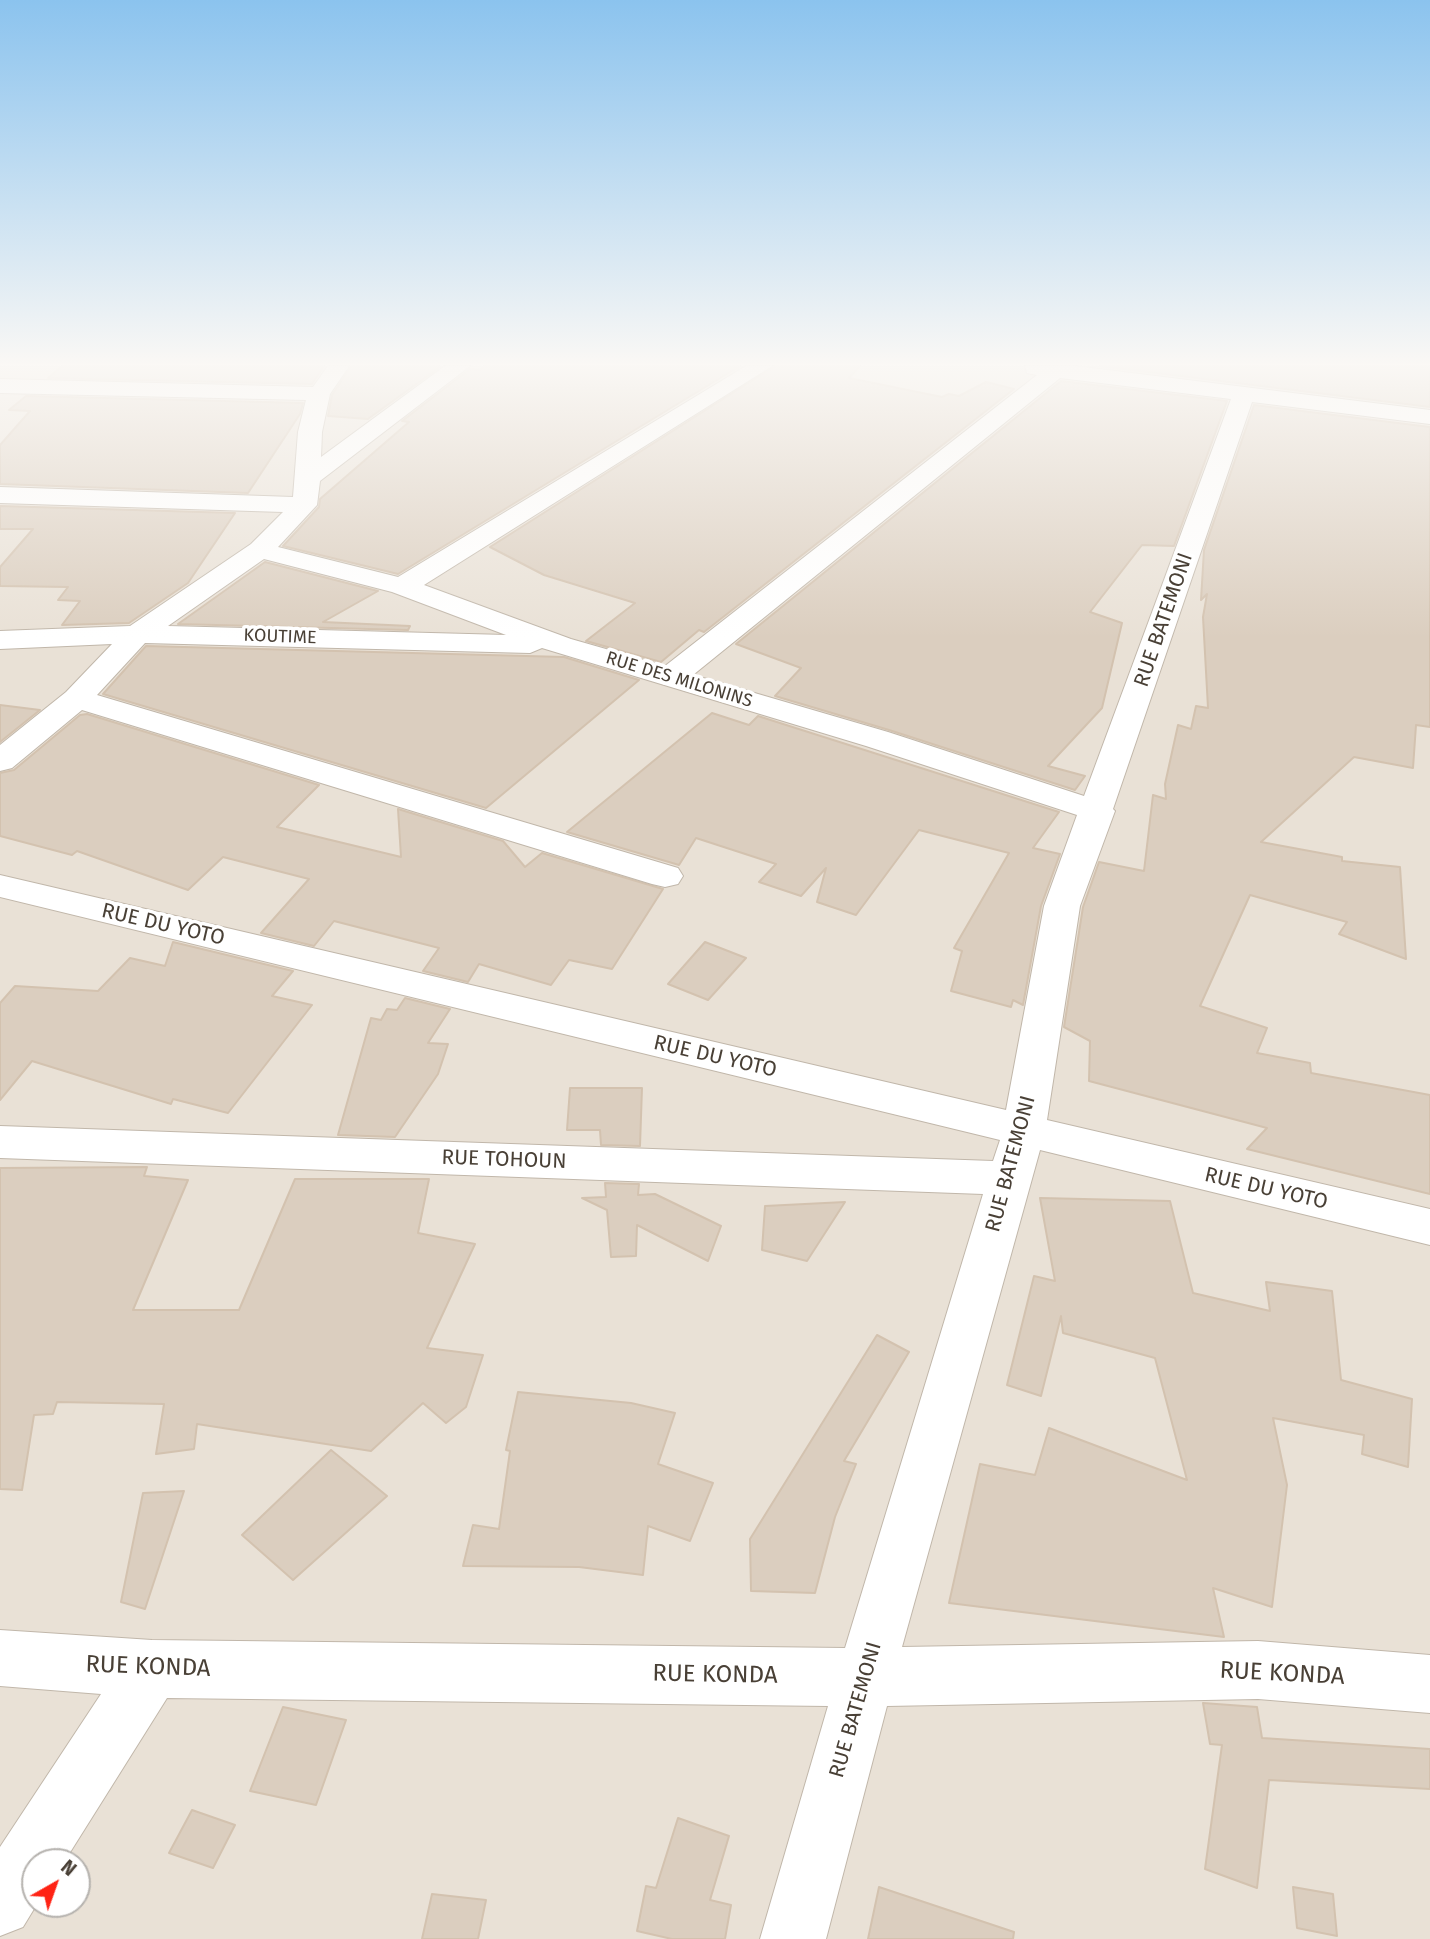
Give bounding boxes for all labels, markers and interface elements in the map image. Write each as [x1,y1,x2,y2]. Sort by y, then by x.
street label: RUE BATEMONI [1129,550,1199,690]
street label: KOUTIME [243,625,317,649]
street label: RUE DES MILONINS [603,647,755,713]
street label: RUE DU YOTO [99,899,227,951]
street label: RUE DU YOTO [651,1031,779,1083]
street label: RUE BATEMONI [981,1093,1041,1235]
street label: RUE TOHOUN [441,1145,567,1175]
street label: RUE DU YOTO [1202,1163,1330,1215]
street label: RUE BATEMONI [825,1639,887,1781]
street label: RUE KONDA [85,1650,211,1684]
street label: RUE KONDA [1219,1656,1345,1692]
street label: RUE KONDA [652,1660,778,1690]
north arrow [21,1848,91,1918]
text: N [56,1855,81,1881]

